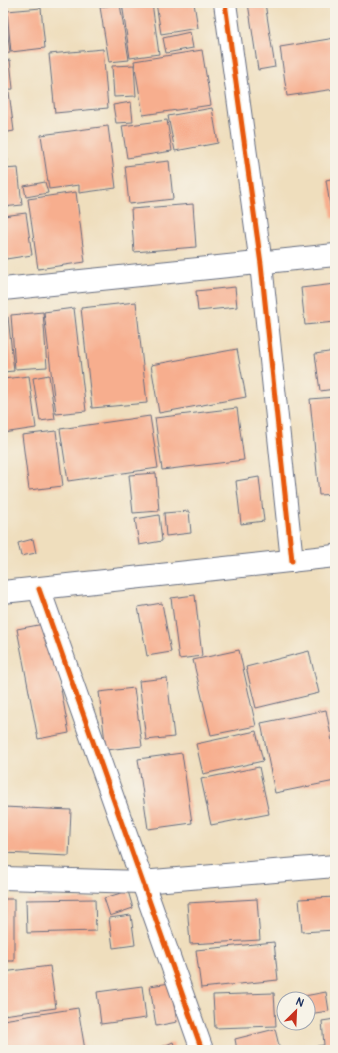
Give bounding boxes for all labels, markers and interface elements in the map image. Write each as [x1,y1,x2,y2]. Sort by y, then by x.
north arrow [276,991,316,1031]
text: N [294,995,306,1010]

